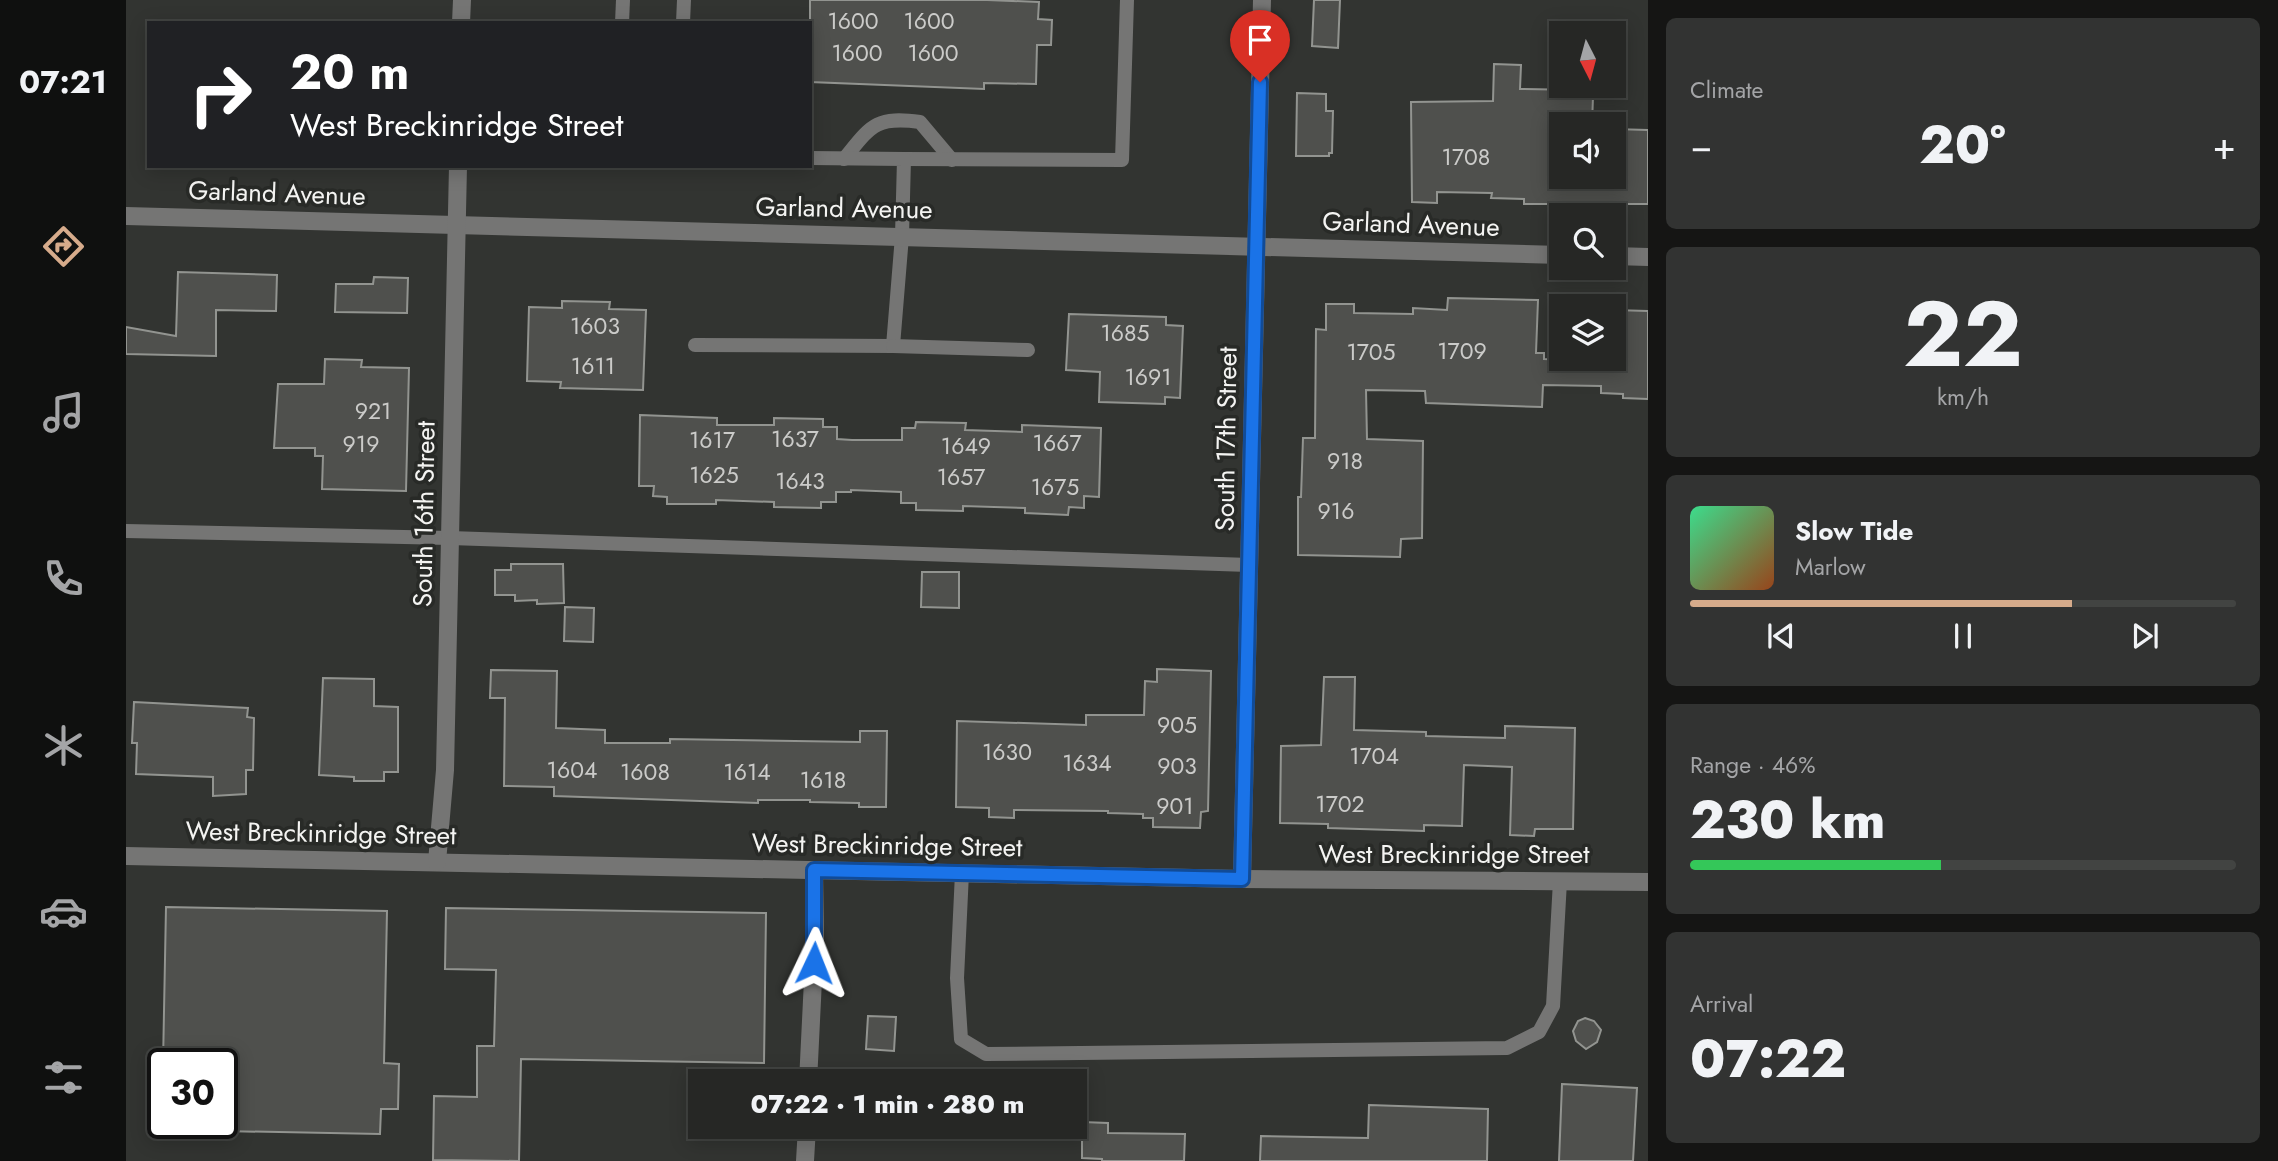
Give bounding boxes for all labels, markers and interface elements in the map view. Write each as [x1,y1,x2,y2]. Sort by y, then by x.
house number: 1600 [827,4,879,38]
house number: 1600 [903,4,955,38]
pin [1230,10,1290,82]
icon: arrive [1241,21,1279,59]
north arrow [1549,21,1626,98]
map controls [1549,21,1626,371]
house number: 1600 [831,36,883,70]
house number: 1600 [907,36,959,70]
text: 20 m [290,37,409,107]
icon: right [175,49,266,140]
text: 07:21 [19,59,107,105]
text: Climate [1690,73,1763,107]
text: West Breckinridge Street [290,102,623,148]
text: 20° [1919,107,2006,183]
button: sound [1549,112,1626,189]
text: − [1690,118,1712,173]
text: + [2213,118,2236,173]
house number: 1708 [1442,140,1490,174]
street label: Garland Avenue [188,171,366,215]
street label: Garland Avenue [755,187,933,229]
street label: Garland Avenue [1322,202,1500,246]
button: search [1549,203,1626,280]
icon: directions [39,222,88,271]
text: 22 [1903,269,2023,400]
button: layers [1549,294,1626,371]
house number: 1603 [570,309,620,343]
house number: 1685 [1100,316,1150,350]
house number: 1709 [1437,334,1487,368]
house number: 1705 [1346,335,1396,369]
street label: South 17th Street [1205,345,1247,532]
house number: 1611 [571,349,615,383]
house number: 1691 [1124,360,1172,394]
text: km/h [1937,380,1989,414]
icon: music [39,388,88,437]
house number: 921 [355,394,391,428]
street label: South 16th Street [403,420,445,607]
house number: 1637 [771,422,819,456]
house number: 1617 [689,423,735,457]
house number: 1667 [1033,426,1081,460]
house number: 919 [343,427,379,461]
house number: 1649 [941,429,991,463]
house number: 918 [1327,444,1363,478]
house number: 1625 [689,458,739,492]
house number: 1657 [937,460,985,494]
house number: 1643 [775,464,825,498]
house number: 1675 [1031,470,1079,504]
house number: 916 [1318,494,1354,528]
text: Slow Tide [1795,512,1914,550]
text: Marlow [1795,550,1866,584]
icon: phone [39,554,88,603]
icon: previous [1762,617,1800,655]
icon: pause [1944,617,1982,655]
icon: next [2126,617,2164,655]
house number: 905 [1157,708,1197,742]
icon: climate [39,721,88,770]
house number: 1630 [982,735,1032,769]
house number: 1704 [1349,739,1399,773]
house number: 1634 [1062,746,1112,780]
text: Range · 46% [1690,748,1816,782]
house number: 903 [1157,749,1197,783]
house number: 1604 [547,753,597,787]
house number: 1608 [620,755,670,789]
house number: 1614 [723,755,771,789]
house number: 1618 [800,763,846,797]
text: 230 km [1690,782,1885,858]
house number: 1702 [1315,787,1365,821]
house number: 901 [1156,789,1194,823]
street label: West Breckinridge Street [185,812,457,854]
street label: West Breckinridge Street [751,824,1023,866]
street label: West Breckinridge Street [1319,835,1590,873]
icon: car [39,887,88,936]
position arrow [777,926,851,1000]
text: Arrival [1690,987,1753,1021]
text: 07:22 [1690,1021,1846,1097]
speed limit sign: 30 [147,1048,238,1139]
icon: filters [39,1053,88,1102]
text: 07:22 · 1 min · 280 m [751,1085,1024,1123]

